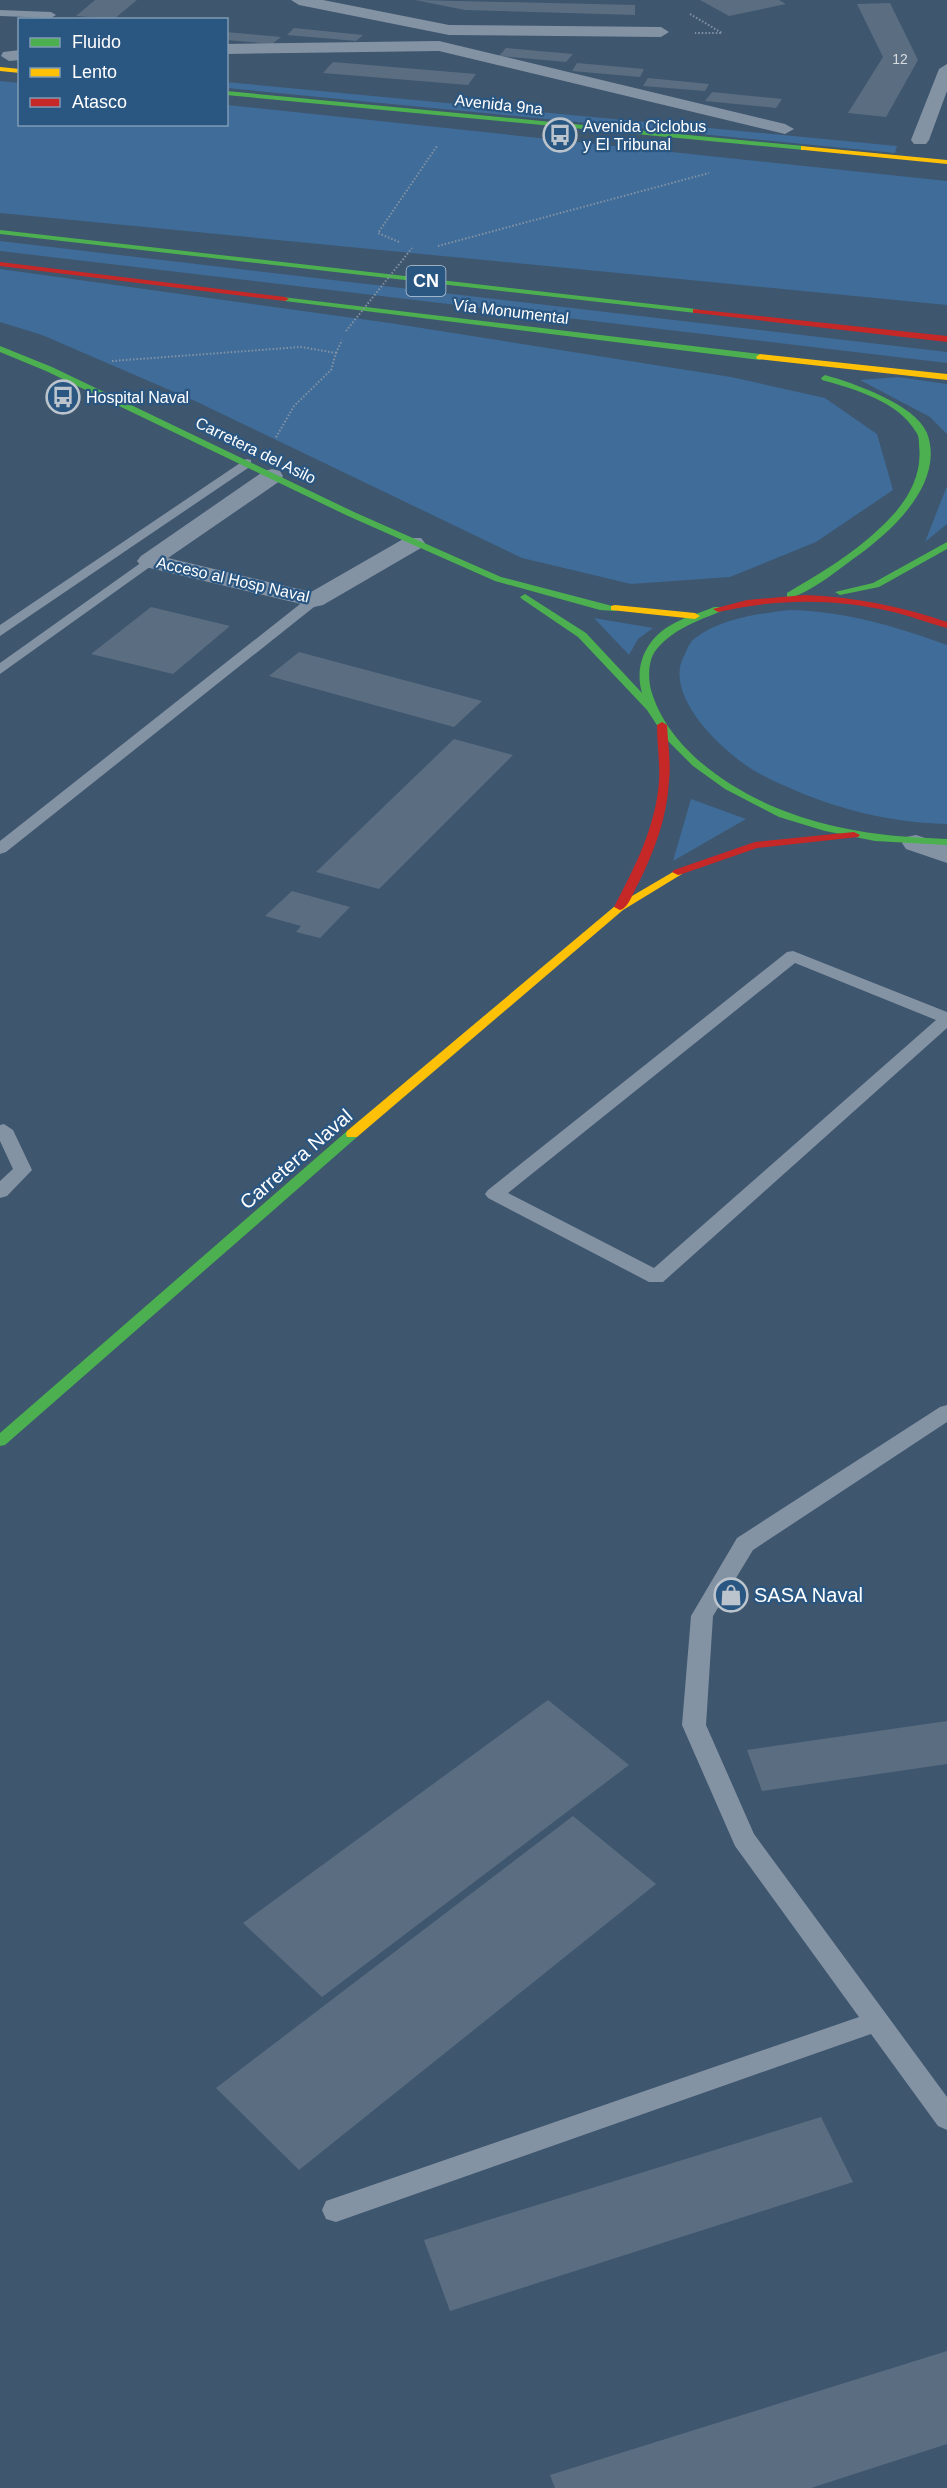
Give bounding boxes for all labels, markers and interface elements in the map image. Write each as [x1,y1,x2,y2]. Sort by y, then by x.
legend [18,18,228,126]
text: Fluido [72,32,121,52]
house number: 12 [892,51,908,67]
text: Lento [72,62,117,82]
street label: Avenida 9na [454,91,544,118]
text: Atasco [72,92,127,112]
bus stop icon: Avenida Ciclobus y El Tribunal [542,117,578,153]
place label: Avenida Ciclobus y El Tribunal [583,118,706,153]
road number: CN [406,266,446,296]
street label: Vía Monumental [452,296,570,327]
bus stop icon: Hospital Naval [45,379,81,415]
place label: Hospital Naval [86,389,189,406]
street label: Carretera del Asilo [193,414,319,487]
street label: Acceso al Hosp Naval [155,554,311,605]
street label: Carretera Naval [236,1104,356,1214]
shop icon: SASA Naval [713,1577,749,1613]
place label: SASA Naval [754,1584,863,1606]

